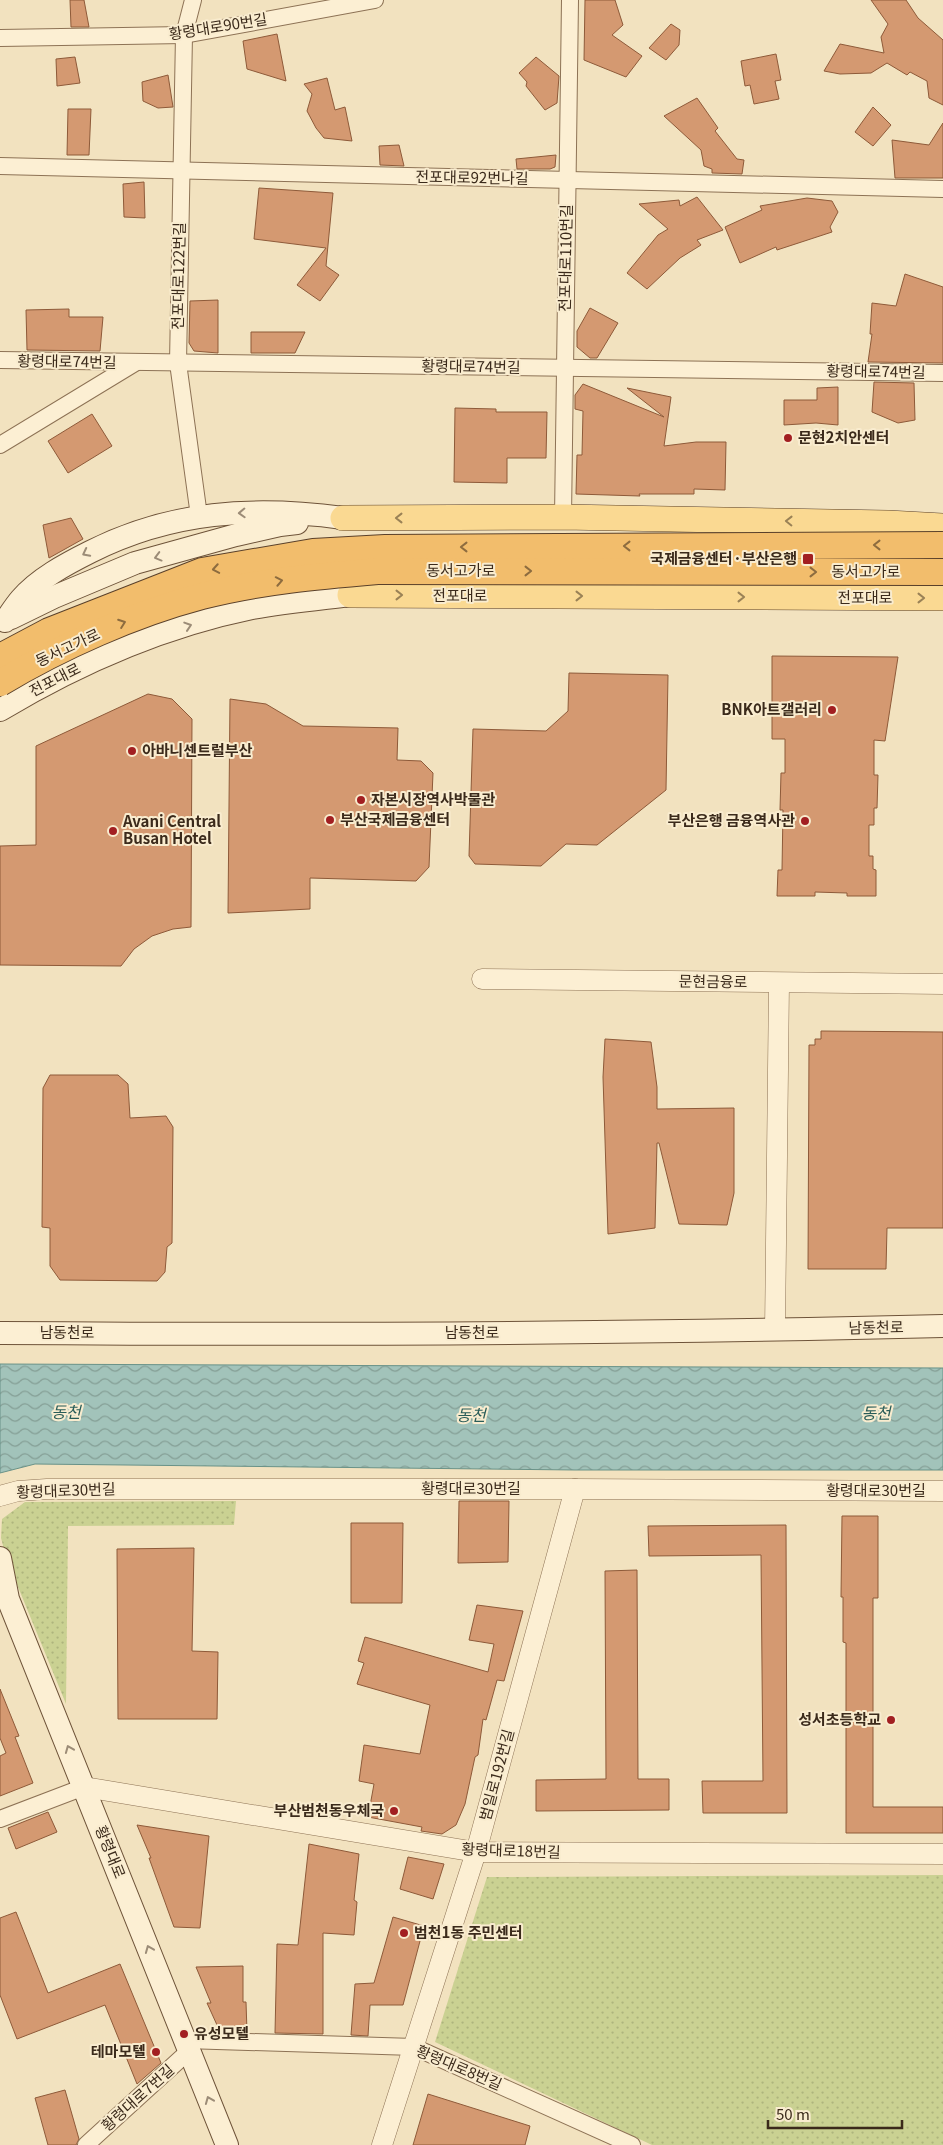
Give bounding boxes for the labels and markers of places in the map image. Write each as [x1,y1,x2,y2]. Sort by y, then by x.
place label: 문현2치안센터 [798,426,890,447]
marker: 문현2치안센터 [782,432,794,444]
place label: 국제금융센터·부산은행 [650,547,797,568]
marker: 국제금융센터·부산은행 [801,552,815,566]
place label: BNK아트갤러리 [721,698,822,719]
marker: BNK아트갤러리 [826,704,838,716]
place label: 아바니센트럴부산 [142,739,253,760]
marker: 아바니센트럴부산 [126,745,138,757]
place label: 자본시장역사박물관 [371,788,495,809]
marker: 자본시장역사박물관 [355,794,367,806]
place label: 부산국제금융센터 [340,808,450,829]
place label: 부산은행 금융역사관 [667,809,795,830]
place label: Avani Central Busan Hotel [122,810,221,848]
marker: 부산국제금융센터 [324,814,336,826]
marker: 부산은행 금융역사관 [799,815,811,827]
marker: Avani Central Busan Hotel [107,825,119,837]
place label: 성서초등학교 [798,1708,881,1729]
marker: 성서초등학교 [885,1714,897,1726]
place label: 부산범천동우체국 [274,1799,384,1820]
marker: 부산범천동우체국 [388,1805,400,1817]
place label: 범천1동 주민센터 [414,1921,523,1942]
marker: 범천1동 주민센터 [398,1927,410,1939]
place label: 유성모텔 [194,2022,249,2043]
marker: 유성모텔 [178,2028,190,2040]
place label: 테마모텔 [91,2040,146,2061]
marker: 테마모텔 [150,2046,162,2058]

